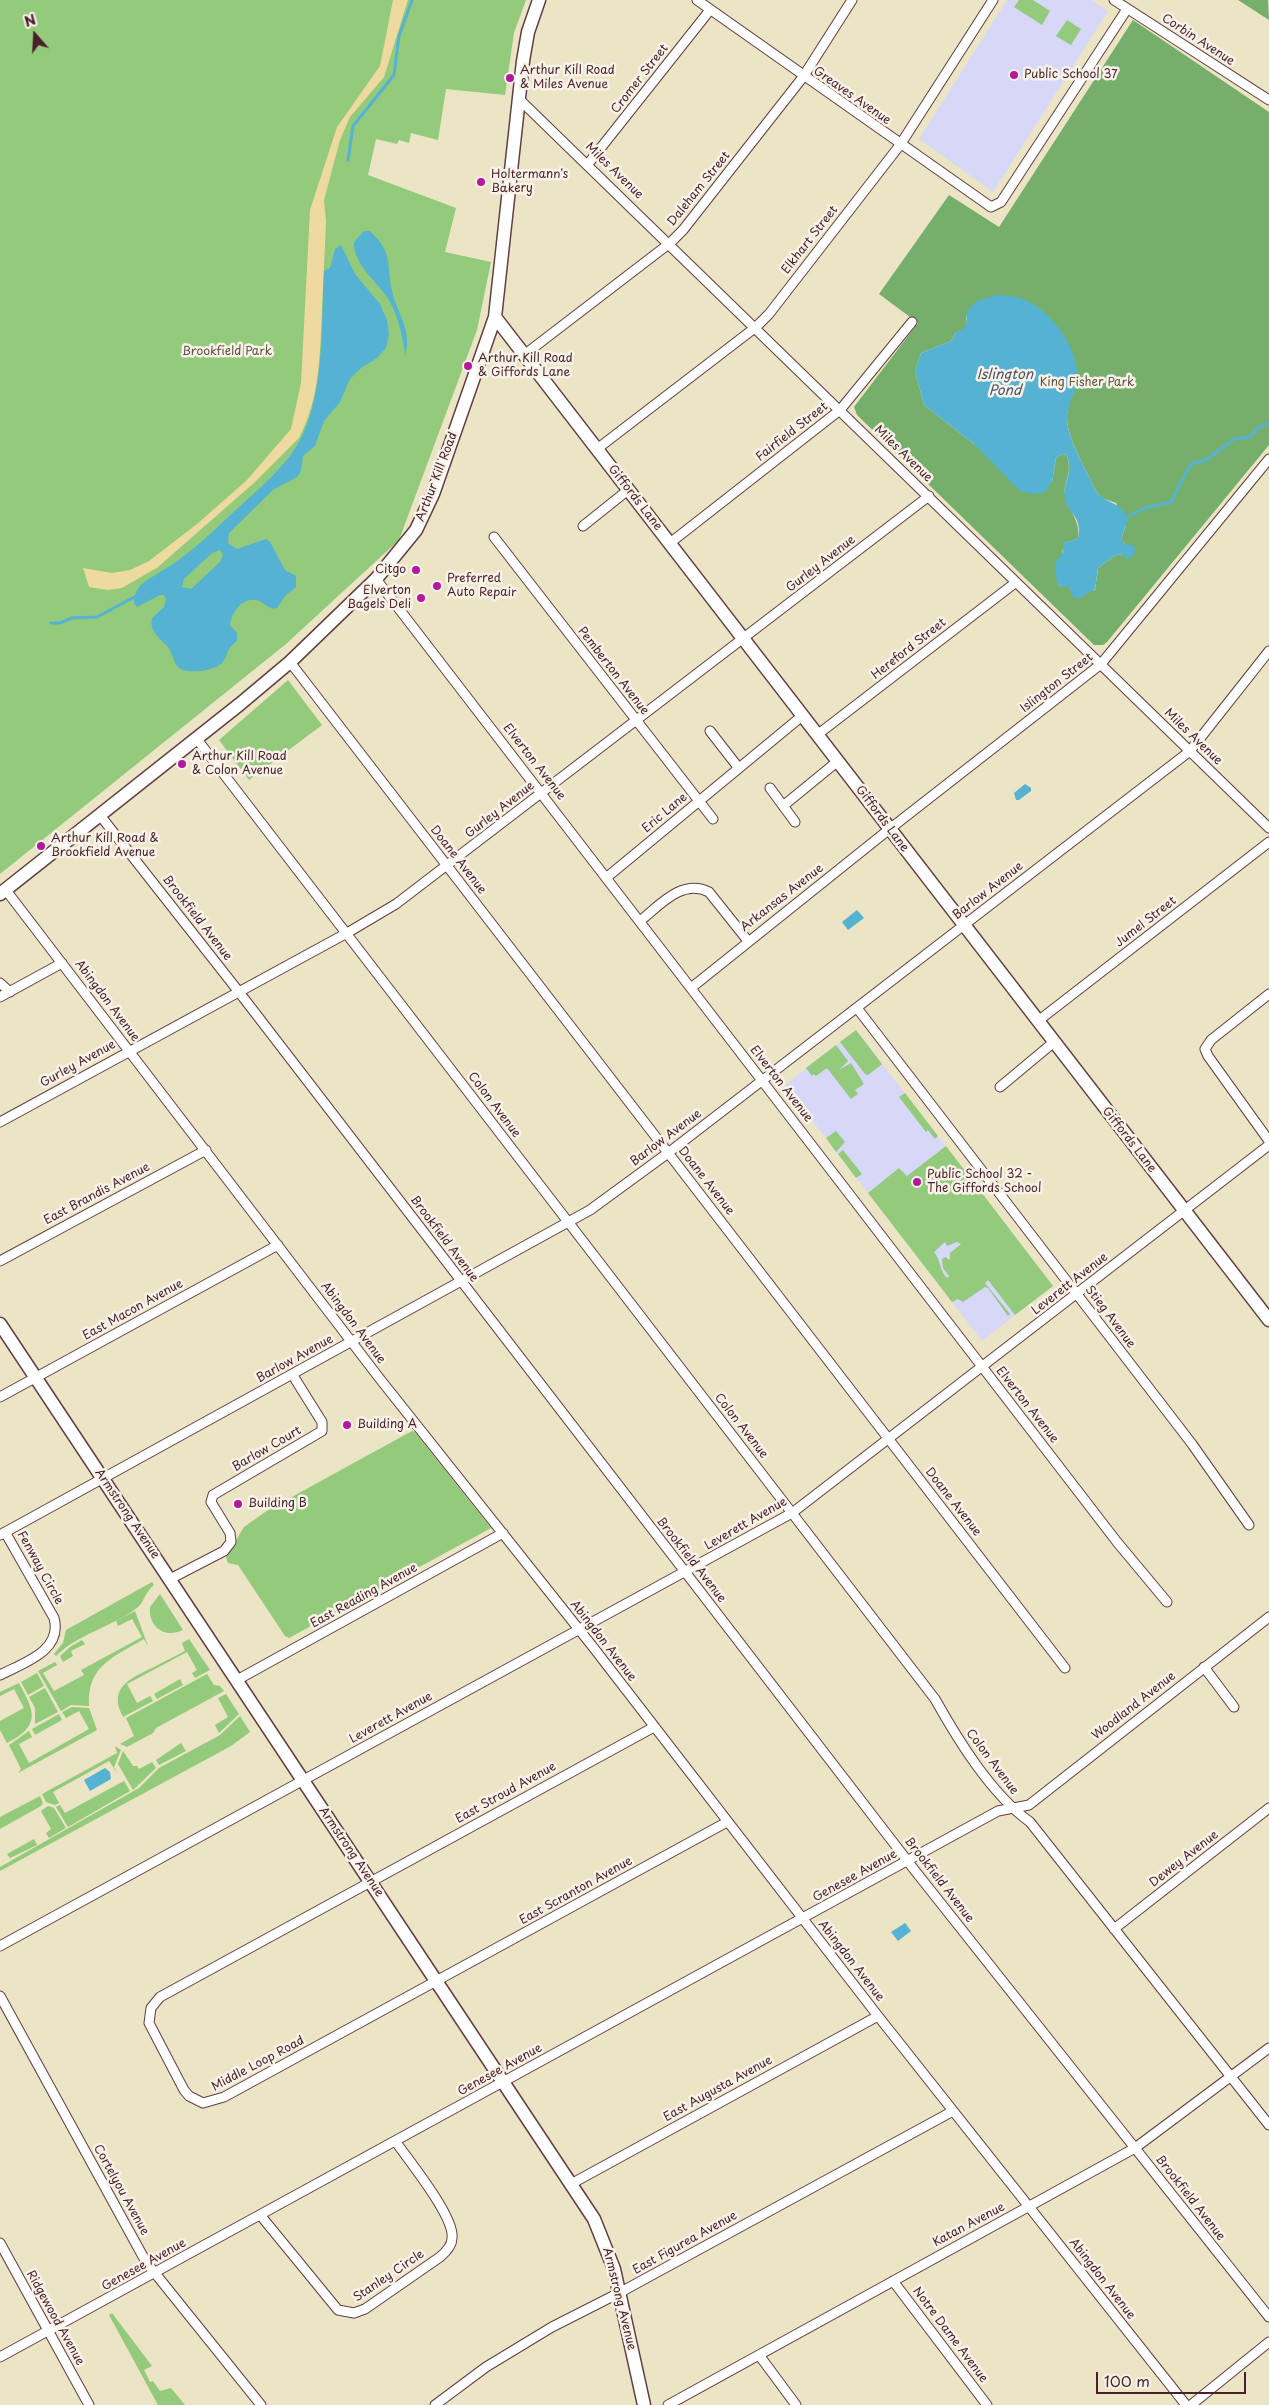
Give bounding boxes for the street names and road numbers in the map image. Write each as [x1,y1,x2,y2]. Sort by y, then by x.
street label: Corbin Avenue [1159,11,1237,69]
street label: Cromer Street [609,42,671,116]
street label: Greaves Avenue [811,64,893,128]
street label: Miles Avenue [582,140,646,202]
street label: Daleham Street [665,149,733,229]
street label: Elkhart Street [779,203,841,277]
street label: Fairfield Street [753,400,831,464]
street label: Miles Avenue [871,423,935,485]
street label: Arthur Kill Road [413,430,461,524]
street label: Giffords Lane [605,462,665,534]
street label: Gurley Avenue [784,533,858,595]
street label: Hereford Street [869,615,949,683]
street label: Pemberton Avenue [574,624,652,718]
street label: Islington Street [1018,650,1096,716]
street label: Miles Avenue [1161,706,1225,768]
street label: Elverton Avenue [500,721,568,803]
street label: Gurley Avenue [463,779,537,841]
street label: Giffords Lane [852,783,912,855]
street label: Eric Lane [640,790,690,836]
street label: Doane Avenue [427,823,489,897]
street label: Barlow Avenue [950,859,1026,923]
street label: Arkansas Avenue [738,861,826,935]
street label: Brookfield Avenue [159,872,235,964]
street label: Jumel Street [1113,894,1179,950]
street label: Abingdon Avenue [72,957,142,1045]
street label: Gurley Avenue [38,1037,118,1091]
street label: Elverton Avenue [747,1043,815,1125]
street label: Colon Avenue [465,1069,523,1141]
street label: Giffords Lane [1099,1104,1159,1176]
street label: Barlow Avenue [628,1107,704,1169]
street label: Doane Avenue [675,1144,737,1218]
street label: East Brandis Avenue [42,1160,152,1228]
street label: Brookfield Avenue [407,1193,481,1285]
street label: Leverett Avenue [1029,1250,1111,1318]
street label: East Macon Avenue [80,1277,186,1343]
street label: Abingdon Avenue [318,1279,388,1367]
street label: Stieg Avenue [1082,1283,1138,1351]
street label: Barlow Avenue [254,1332,336,1386]
street label: Elverton Avenue [993,1364,1061,1446]
street label: Colon Avenue [711,1391,771,1461]
street label: Barlow Court [230,1423,304,1475]
street label: Doane Avenue [922,1465,984,1539]
street label: Armstrong Avenue [92,1466,162,1562]
street label: Leverett Avenue [702,1495,790,1553]
street label: Brookfield Avenue [653,1514,729,1606]
street label: Fenway Circle [14,1529,66,1607]
street label: East Reading Avenue [308,1561,420,1631]
street label: Abingdon Avenue [567,1598,639,1684]
street label: Woodland Avenue [1089,1669,1179,1743]
street label: Leverett Avenue [347,1689,435,1747]
street label: Colon Avenue [963,1726,1021,1798]
street label: East Stroud Avenue [453,1759,559,1827]
street label: Armstrong Avenue [316,1804,386,1900]
street label: Dewey Avenue [1147,1828,1221,1890]
street label: Brookfield Avenue [901,1834,977,1926]
street label: Genesee Avenue [810,1847,900,1905]
street label: East Scranton Avenue [517,1854,635,1928]
street label: Abingdon Avenue [815,1918,887,2004]
street label: Middle Loop Road [209,2034,307,2094]
street label: Genesee Avenue [455,2041,545,2099]
street label: East Augusta Avenue [661,2053,775,2125]
street label: Cortelyou Avenue [90,2142,152,2238]
street label: Brookfield Avenue [1152,2152,1228,2244]
street label: Katan Avenue [931,2200,1007,2250]
street label: East Figurea Avenue [630,2208,740,2278]
street label: Genesee Avenue [99,2236,189,2294]
street label: Abingdon Avenue [1066,2236,1138,2322]
street label: Armstrong Avenue [599,2246,639,2352]
street label: Stanley Circle [351,2247,427,2305]
street label: Ridgewood Avenue [23,2268,87,2368]
street label: Notre Dame Avenue [909,2285,991,2385]

